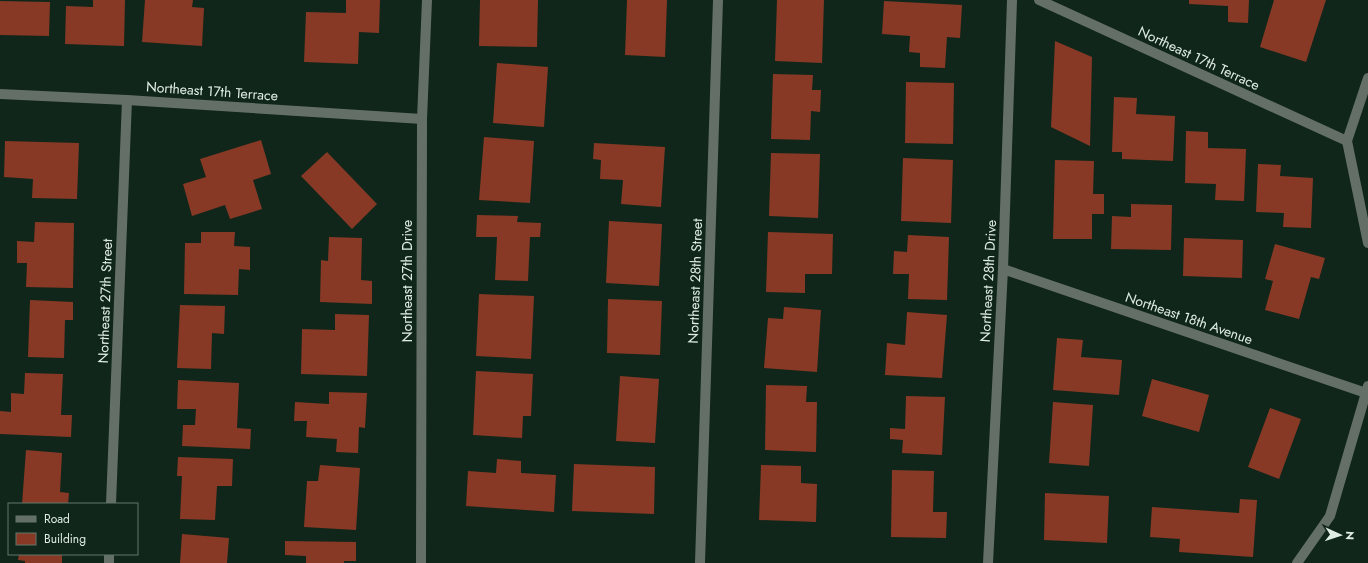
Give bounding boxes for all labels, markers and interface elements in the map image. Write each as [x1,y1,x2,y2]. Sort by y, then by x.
street label: Northeast 17th Terrace [1135,21,1263,95]
street label: Northeast 17th Terrace [145,76,279,106]
street label: Northeast 28th Street [683,218,707,344]
street label: Northeast 28th Drive [975,219,1001,343]
street label: Northeast 27th Drive [397,220,417,342]
street label: Northeast 27th Street [93,238,117,364]
street label: Northeast 18th Avenue [1123,287,1255,349]
legend [8,503,138,555]
text: Road [44,510,70,528]
north arrow [1320,515,1360,555]
text: Building [44,530,86,548]
text: N [1342,531,1358,540]

